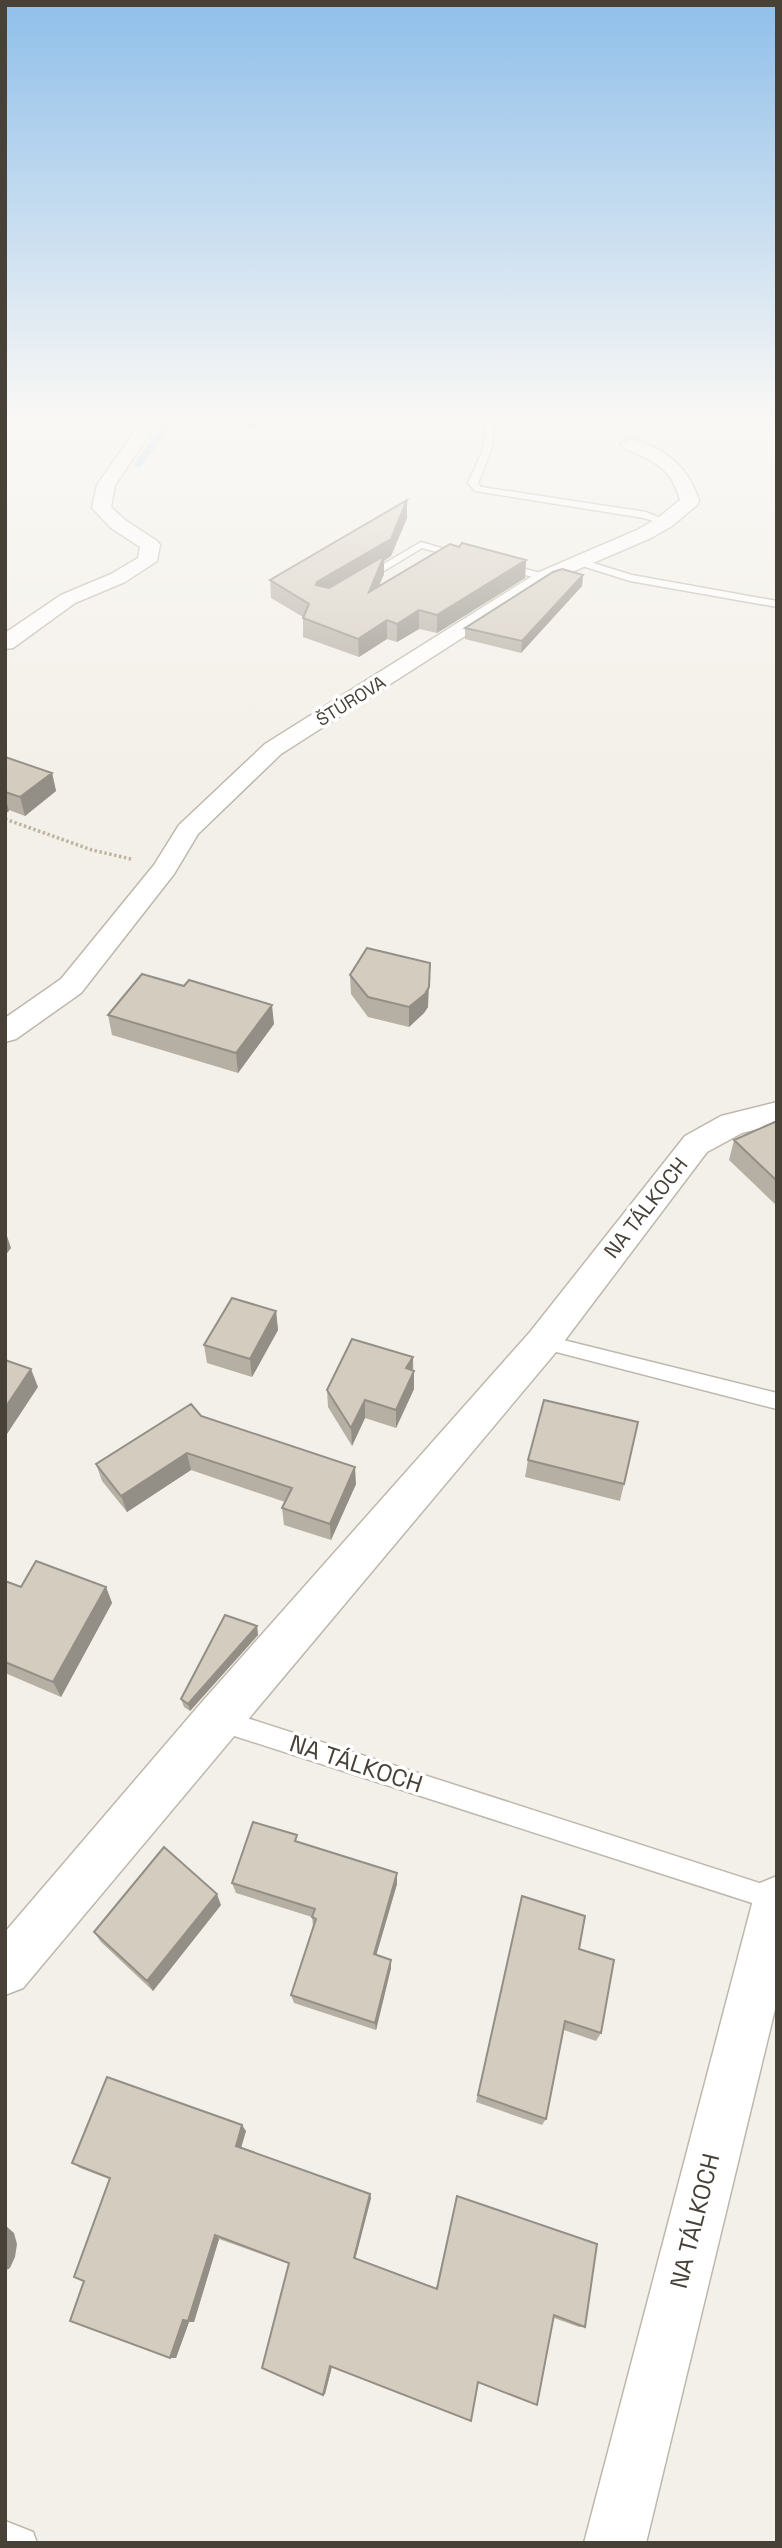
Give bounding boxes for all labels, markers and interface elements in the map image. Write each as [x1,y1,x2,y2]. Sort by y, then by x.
street label: ŠTÚROVA [312,670,390,731]
street label: NA TÁLKOCH [598,1152,693,1264]
street label: NA TÁLKOCH [286,1727,427,1800]
street label: NA TÁLKOCH [663,2150,726,2292]

